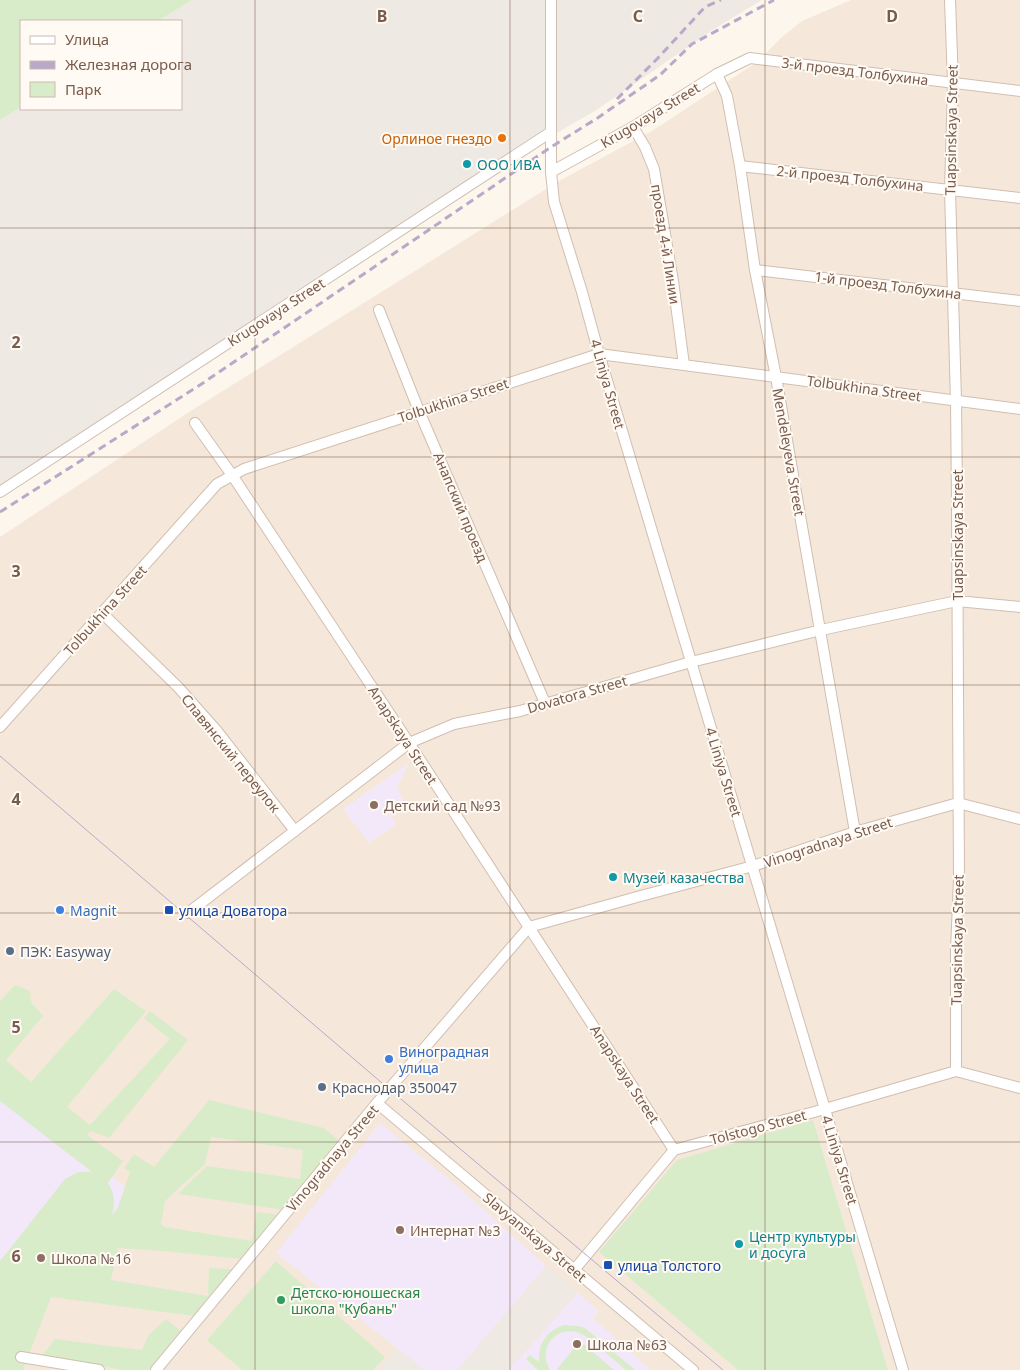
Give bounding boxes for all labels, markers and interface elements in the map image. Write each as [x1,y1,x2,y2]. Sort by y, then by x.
text: B [377,5,387,27]
text: C [633,5,643,27]
text: D [886,5,898,27]
legend [20,20,182,110]
text: Улица [65,29,109,49]
street label: 3-й проезд Толбухина [780,53,930,89]
text: Железная дорога [65,54,192,74]
street label: Tuapsinskaya Street [940,64,962,196]
street label: Krugovaya Street [597,78,703,152]
text: Парк [65,79,101,99]
place label: Орлиное гнездо [382,129,492,148]
marker: Орлиное гнездо [496,132,508,144]
place label: ООО ИВА [477,155,541,174]
marker: ООО ИВА [461,158,473,170]
street label: 2-й проезд Толбухина [775,161,925,195]
street label: проезд 4-й Линии [647,183,685,305]
street label: 1-й проезд Толбухина [813,267,963,303]
street label: Krugovaya Street [224,273,328,351]
text: 2 [11,331,21,353]
street label: 4 Liniya Street [586,337,630,431]
street label: Tolbukhina Street [806,371,922,405]
street label: Tolbukhina Street [395,373,511,427]
street label: Mendeleyeva Street [768,387,810,517]
street label: Анапский проезд [429,449,493,565]
street label: Tuapsinskaya Street [948,470,967,600]
text: 3 [11,560,21,582]
street label: Tolbukhina Street [59,561,151,659]
street label: Dovatora Street [525,671,629,717]
street label: Anapskaya Street [364,682,442,788]
street label: Славянский переулок [177,690,285,817]
street label: 4 Liniya Street [701,725,747,819]
text: 4 [11,788,21,810]
place label: Детский сад №93 [384,796,501,815]
marker: Детский сад №93 [368,799,380,811]
street label: Vinogradnaya Street [761,812,895,872]
place label: Музей казачества [623,868,744,887]
marker: Музей казачества [607,871,619,883]
street label: Tuapsinskaya Street [946,874,968,1006]
place label: Magnit [70,901,116,920]
place label: улица Доватора [179,901,287,920]
marker: Magnit [54,904,66,916]
marker: улица Доватора [163,904,175,916]
place label: ПЭК: Easyway [20,942,112,961]
marker: ПЭК: Easyway [4,945,16,957]
text: 5 [11,1016,21,1038]
street label: Anapskaya Street [586,1021,664,1127]
place label: Виноградная улица [399,1042,489,1077]
marker: Виноградная улица [383,1053,395,1065]
place label: Краснодар 350047 [332,1078,457,1097]
marker: Краснодар 350047 [316,1081,328,1093]
street label: Vinogradnaya Street [282,1101,382,1215]
street label: Tolstogo Street [708,1105,808,1149]
street label: 4 Liniya Street [817,1113,863,1207]
street label: Slavyanskaya Street [479,1188,591,1286]
place label: Интернат №3 [410,1221,500,1240]
marker: Интернат №3 [394,1224,406,1236]
place label: Центр культуры и досуга [749,1227,856,1262]
marker: Центр культуры и досуга [733,1238,745,1250]
text: 6 [11,1245,21,1267]
place label: Школа №16 [51,1249,131,1268]
marker: Школа №16 [35,1252,47,1264]
place label: улица Толстого [618,1256,721,1275]
marker: улица Толстого [602,1259,614,1271]
place label: Детско-юношеская школа "Кубань" [291,1283,420,1318]
marker: Детско-юношеская школа "Кубань" [275,1294,287,1306]
place label: Школа №63 [587,1335,667,1354]
marker: Школа №63 [571,1338,583,1350]

